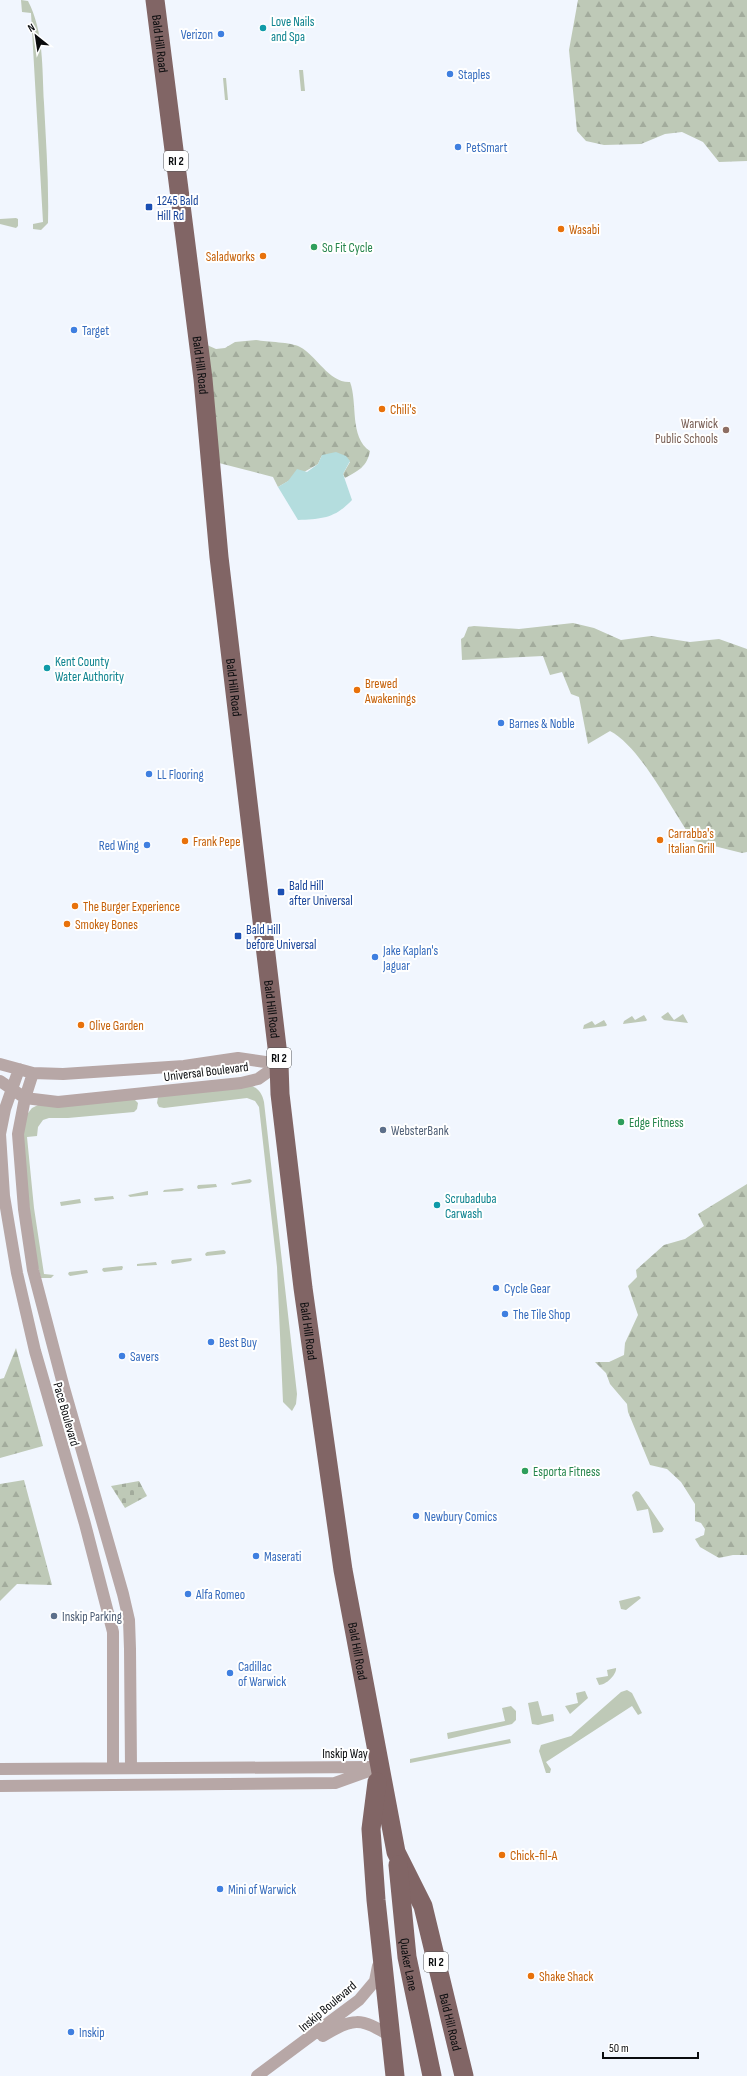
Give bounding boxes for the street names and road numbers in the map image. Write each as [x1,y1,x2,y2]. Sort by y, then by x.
street label: Bald Hill Road [148,14,171,74]
road number: RI 2 [164,151,188,171]
street label: Bald Hill Road [189,335,211,395]
street label: Bald Hill Road [222,658,245,717]
street label: Bald Hill Road [260,979,283,1039]
road number: RI 2 [267,1048,291,1068]
street label: Universal Boulevard [163,1059,249,1085]
street label: Bald Hill Road [296,1301,320,1361]
street label: Pace Boulevard [49,1380,83,1448]
street label: Bald Hill Road [344,1621,371,1681]
street label: Inskip Way [322,1746,368,1762]
street label: Quaker Lane [396,1937,421,1992]
road number: RI 2 [424,1952,448,1972]
street label: Inskip Boulevard [295,1978,360,2036]
street label: Bald Hill Road [435,1992,465,2052]

